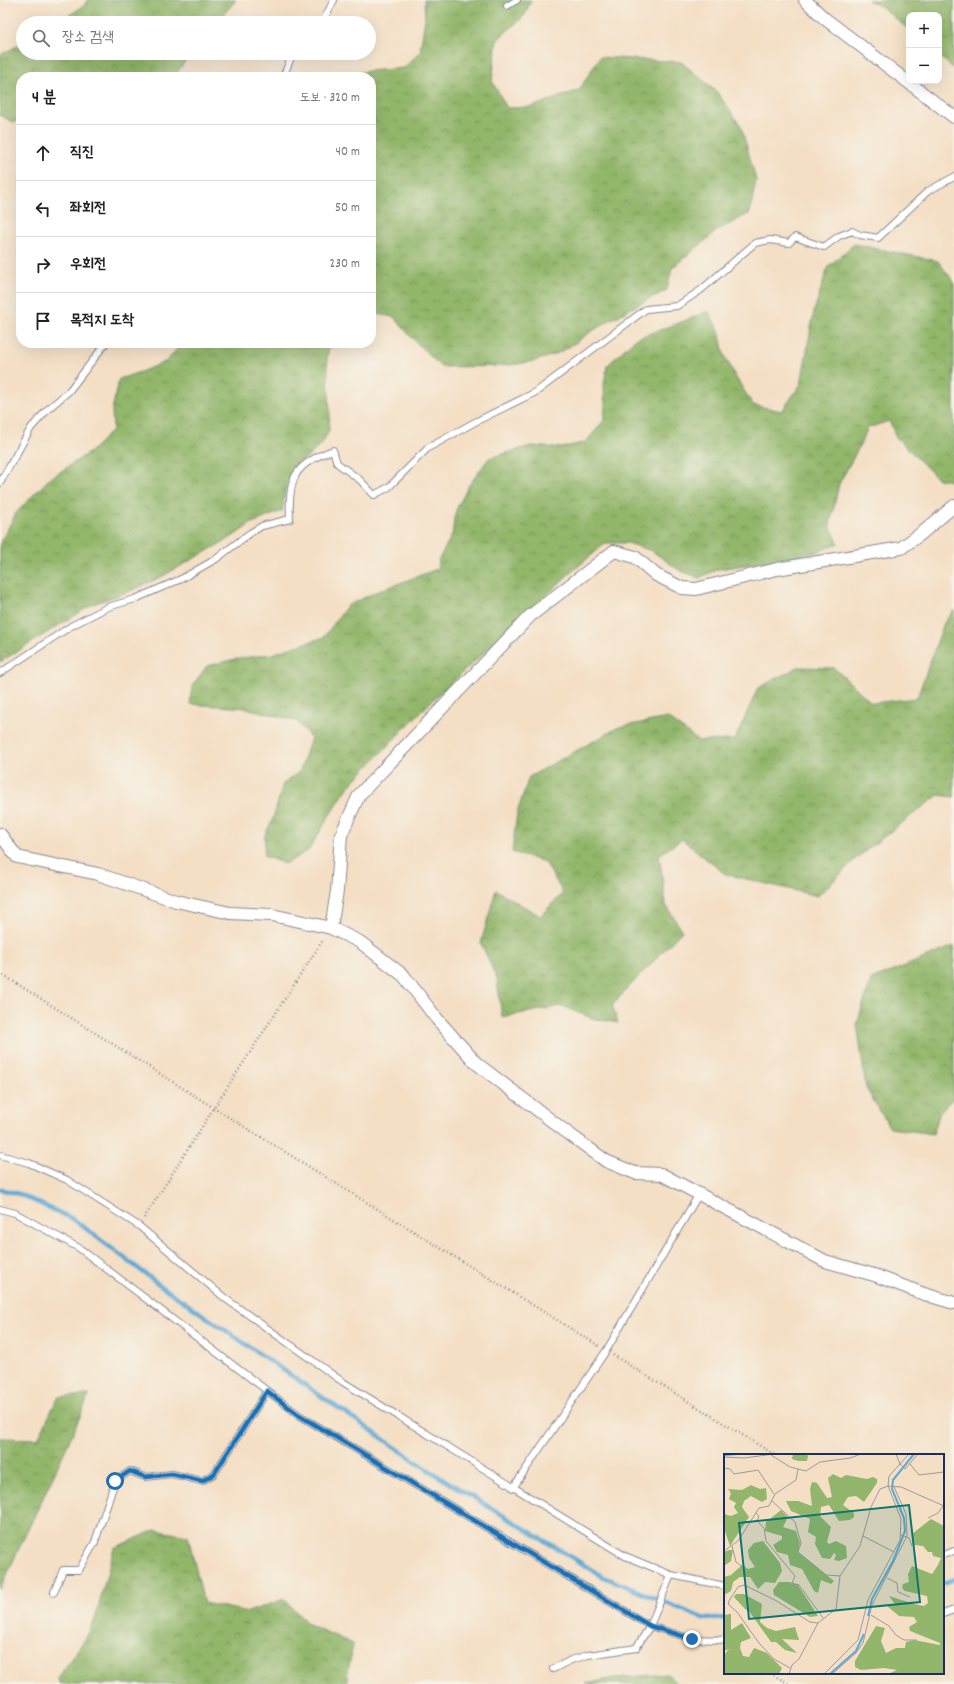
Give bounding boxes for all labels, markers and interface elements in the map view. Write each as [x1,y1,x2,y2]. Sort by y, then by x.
map controls [906,12,942,84]
button: + [906,12,942,48]
search box [16,16,376,60]
icon: search [30,27,52,49]
text: 장소 검색 [62,27,114,49]
button: − [906,48,942,84]
text: 4 분 [32,87,57,111]
text: 도보 · 320 m [300,89,360,108]
icon: ahead [32,142,54,164]
text: 직진 [70,142,94,164]
text: 40 m [336,143,360,162]
icon: left [32,198,54,220]
text: 좌회전 [70,198,106,220]
text: 50 m [335,199,360,218]
icon: right [32,254,54,276]
text: 우회전 [70,254,106,276]
text: 230 m [330,255,360,274]
icon: arrive [32,310,54,332]
text: 목적지 도착 [70,310,134,332]
inset map [724,1454,944,1674]
route start [106,1472,124,1490]
route end [683,1630,701,1648]

